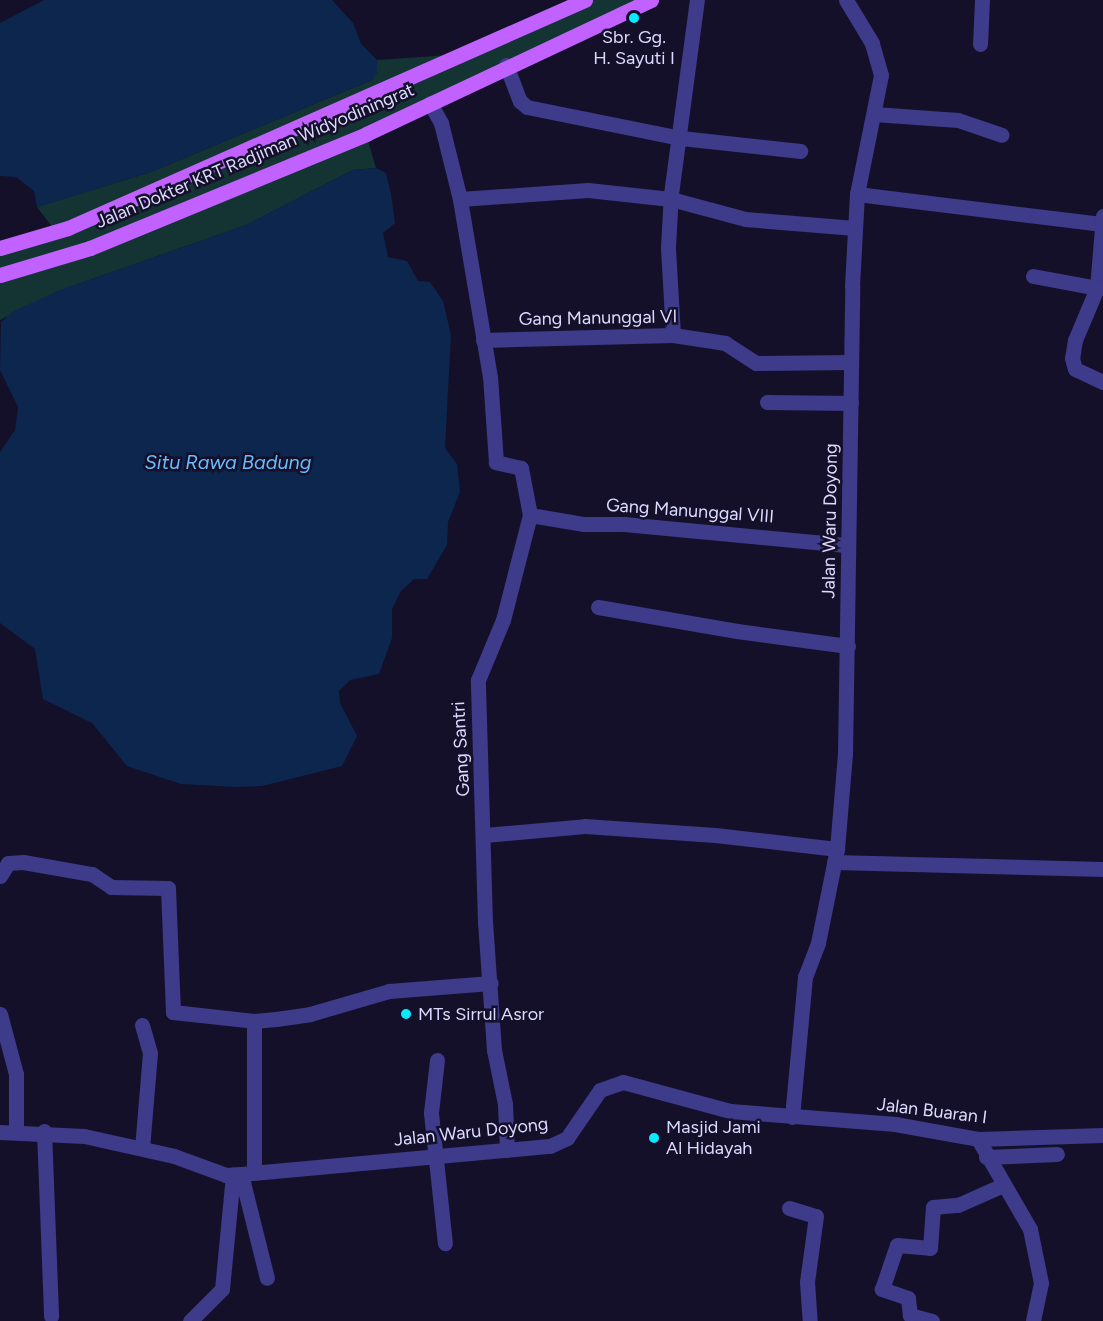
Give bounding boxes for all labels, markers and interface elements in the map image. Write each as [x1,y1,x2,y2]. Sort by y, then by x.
marker: Sbr. Gg. H. Sayuti I [627,11,641,25]
place label: Sbr. Gg. H. Sayuti I [593,27,675,70]
street label: Jalan Dokter KRT Radjiman Widyodiningrat [93,79,417,233]
street label: Gang Manunggal VI [519,306,677,330]
street label: Jalan Waru Doyong [818,443,842,599]
water label: Situ Rawa Badung [145,450,311,474]
street label: Gang Manunggal VIII [605,494,775,528]
street label: Gang Santri [448,701,474,797]
place label: MTs Sirrul Asror [418,1003,544,1025]
marker: MTs Sirrul Asror [399,1007,413,1021]
street label: Jalan Buaran I [876,1094,988,1128]
street label: Jalan Waru Doyong [393,1113,549,1151]
place label: Masjid Jami Al Hidayah [666,1117,761,1160]
marker: Masjid Jami Al Hidayah [647,1131,661,1145]

